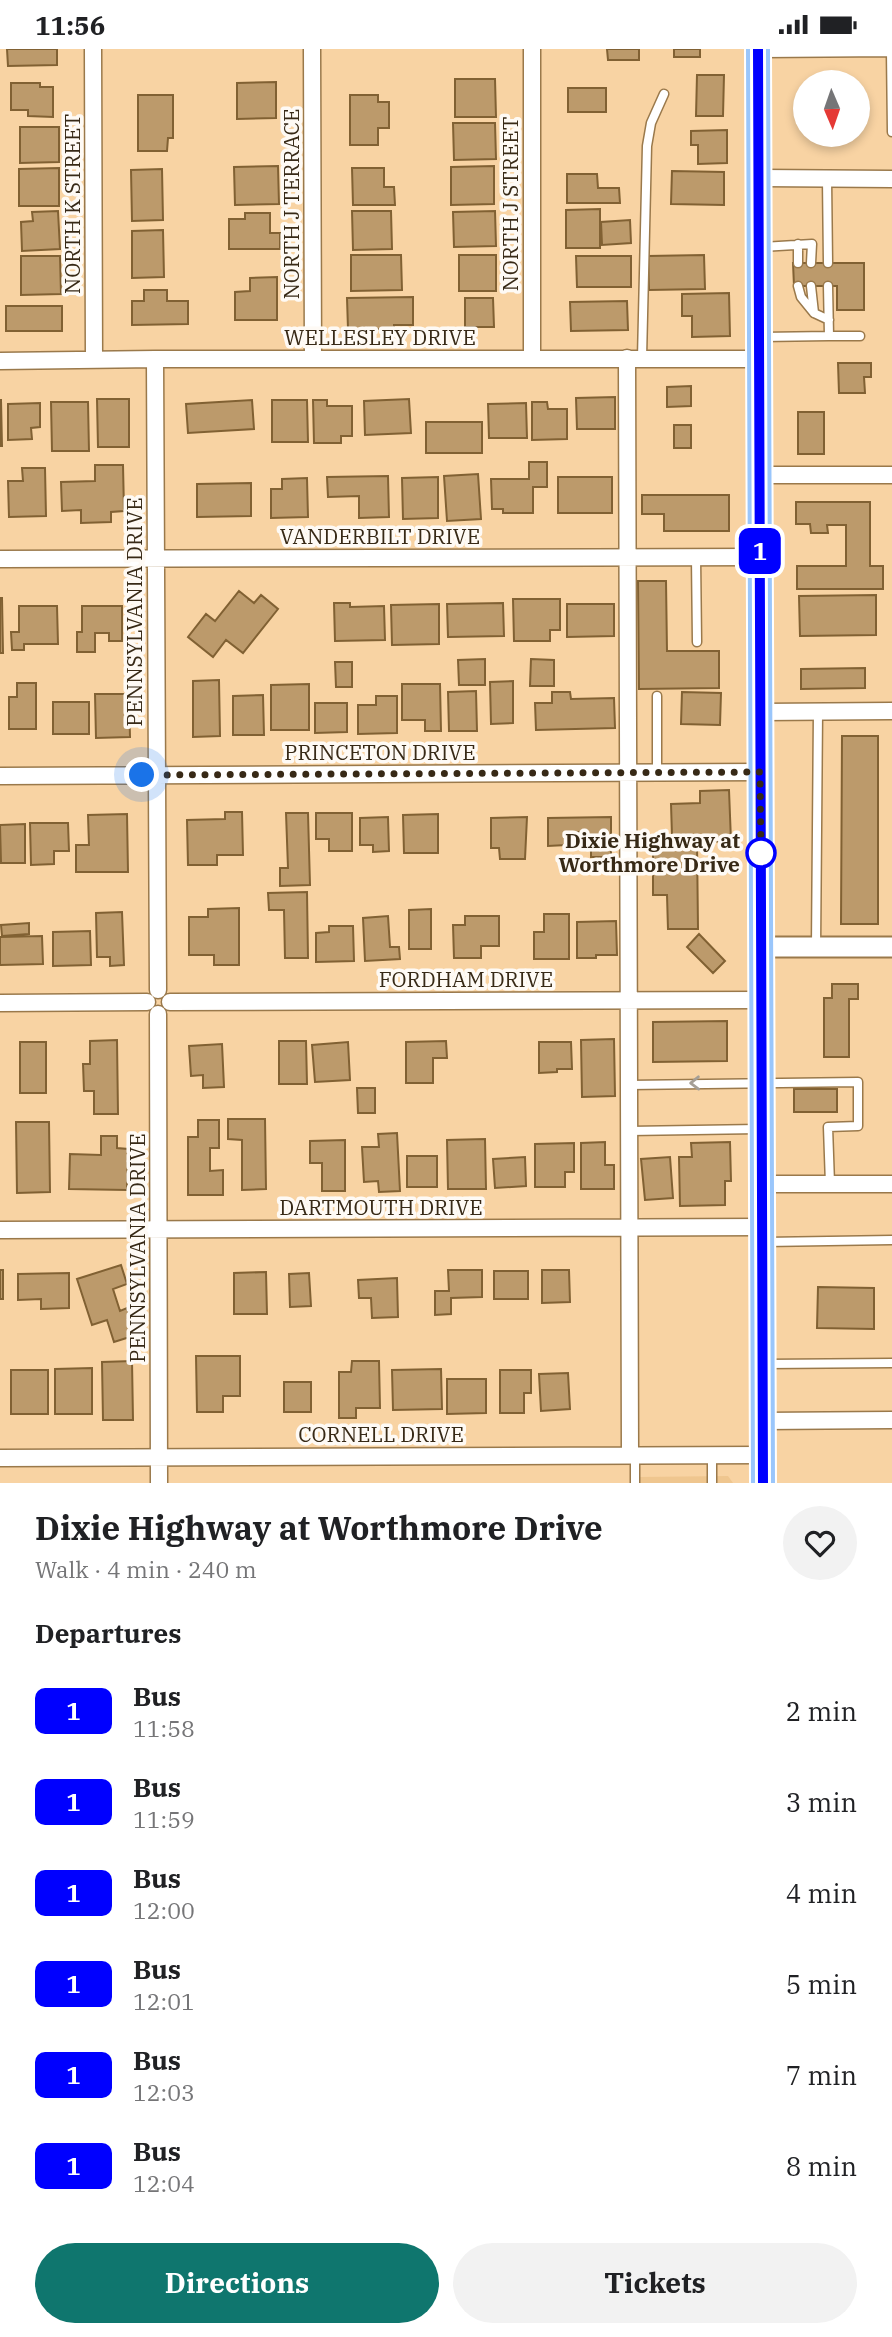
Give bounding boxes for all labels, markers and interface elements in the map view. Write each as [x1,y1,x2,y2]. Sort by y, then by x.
text: 11:56 [35,8,105,42]
north arrow [793,70,870,147]
map controls [793,70,870,147]
street label: NORTH J TERRACE [277,108,305,300]
street label: NORTH K STREET [58,114,86,294]
street label: NORTH J STREET [496,116,524,292]
street label: WELLESLEY DRIVE [284,323,476,351]
street label: PENNSYLVANIA DRIVE [120,497,148,727]
street label: VANDERBILT DRIVE [280,522,480,550]
line badge: 1 [737,528,783,574]
text: 1 [753,535,767,567]
street label: PRINCETON DRIVE [284,738,476,766]
your location [124,757,159,792]
place label: Dixie Highway at Worthmore Drive [559,826,740,878]
marker: Dixie Highway at Worthmore Drive [746,838,776,868]
street label: FORDHAM DRIVE [379,965,553,993]
one-way arrow [689,1076,700,1091]
street label: PENNSYLVANIA DRIVE [123,1133,151,1363]
street label: DARTMOUTH DRIVE [279,1193,483,1221]
street label: CORNELL DRIVE [298,1420,464,1448]
text: Dixie Highway at Worthmore Drive [35,1506,603,1549]
button: heart [783,1506,857,1580]
text: Walk · 4 min · 240 m [35,1554,257,1584]
text: Departures [35,1616,181,1650]
text: Bus [133,1679,181,1713]
text: 2 min [786,1694,857,1728]
text: 1 [66,1695,81,1727]
text: 11:58 [133,1713,195,1743]
text: Bus [133,1770,181,1804]
text: 3 min [786,1785,857,1819]
text: 1 [66,1786,81,1818]
text: 11:59 [133,1804,195,1834]
text: Bus [133,1861,181,1895]
text: 4 min [786,1876,857,1910]
text: 1 [66,1877,81,1909]
text: 12:00 [133,1895,195,1925]
text: Bus [133,1952,181,1986]
text: 5 min [786,1967,857,2001]
text: 1 [66,1968,81,2000]
text: 12:01 [133,1986,195,2016]
text: Bus [133,2043,181,2077]
text: 7 min [786,2058,857,2092]
text: 1 [66,2059,81,2091]
text: 12:03 [133,2077,195,2107]
text: Bus [133,2134,181,2168]
text: 8 min [786,2149,857,2183]
text: 1 [66,2150,81,2182]
text: 12:04 [133,2168,195,2198]
button: Directions [35,2243,439,2323]
button: Tickets [453,2243,857,2323]

